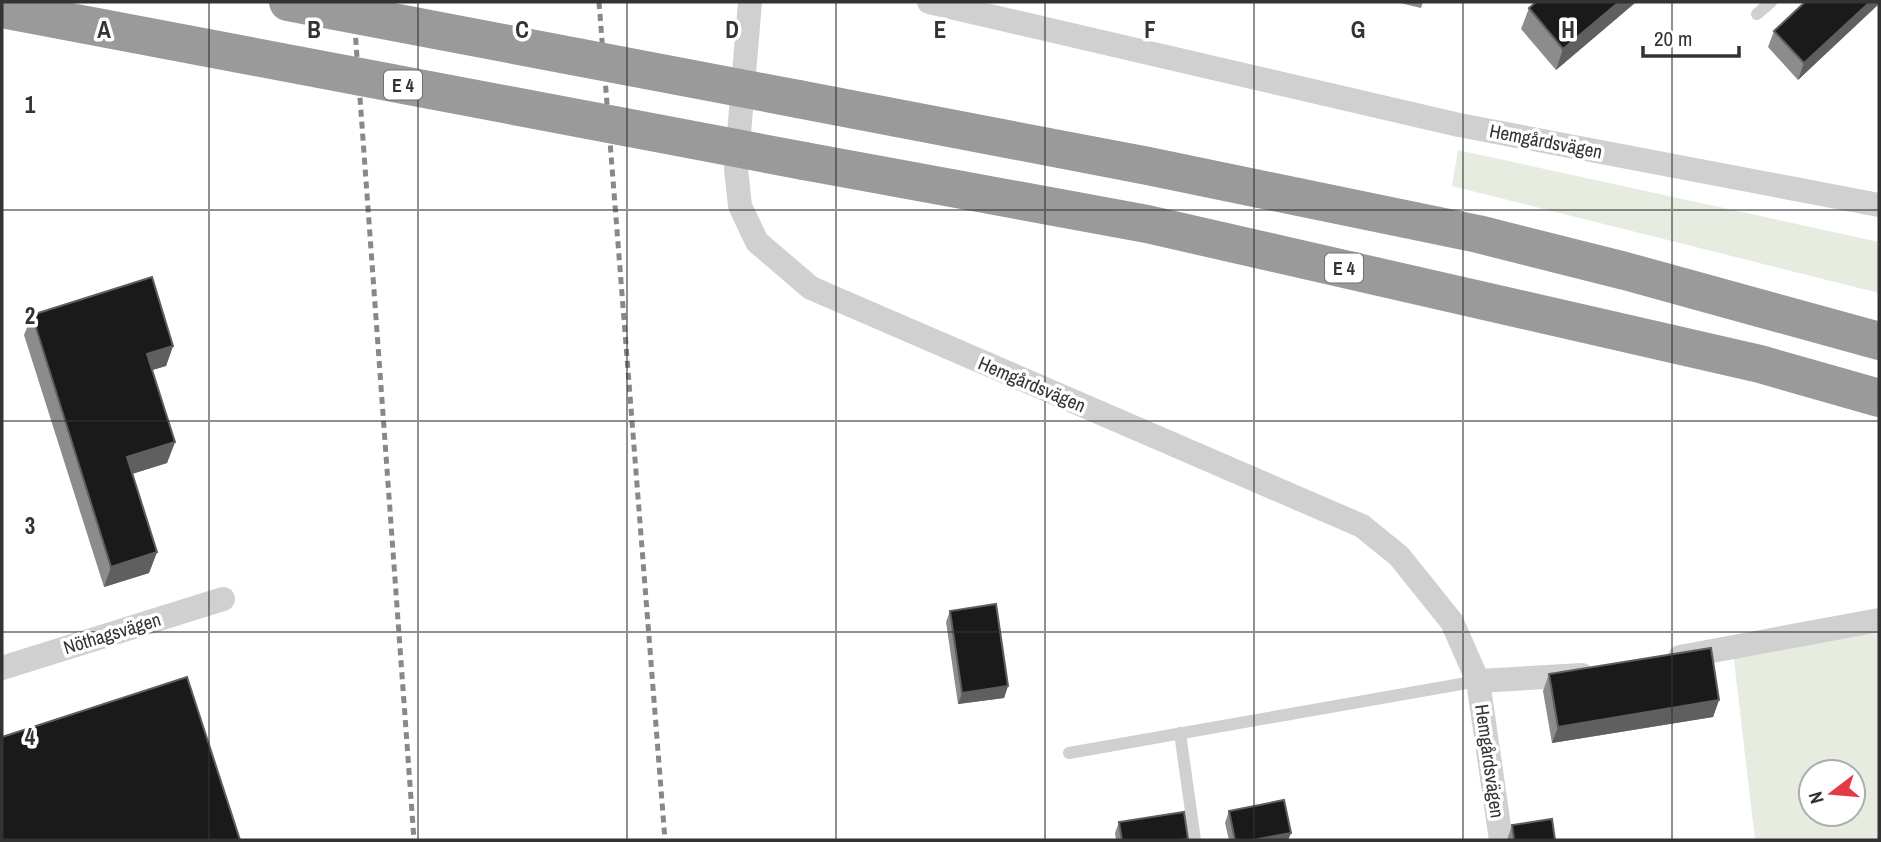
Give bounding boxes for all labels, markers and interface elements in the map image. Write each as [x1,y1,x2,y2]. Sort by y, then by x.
text: A [97,14,111,45]
text: B [307,14,321,45]
text: C [515,14,529,45]
text: D [725,14,739,45]
text: E [934,14,946,45]
text: F [1144,14,1156,45]
text: G [1351,14,1365,45]
text: H [1561,14,1575,45]
scale bar [1643,14,1739,58]
text: 20 m [1654,24,1692,53]
road number: E 4 [384,70,422,100]
text: 1 [25,89,36,120]
street label: Hemgårdsvägen [1487,117,1605,165]
road number: E 4 [1325,254,1363,282]
text: 2 [25,300,35,331]
street label: Hemgårdsvägen [974,350,1090,418]
text: 3 [25,510,35,541]
street label: Nöthagsvägen [60,606,164,660]
street label: Hemgårdsvägen [1469,703,1511,819]
text: 4 [25,721,36,752]
north arrow [1797,758,1867,828]
text: N [1802,789,1830,807]

